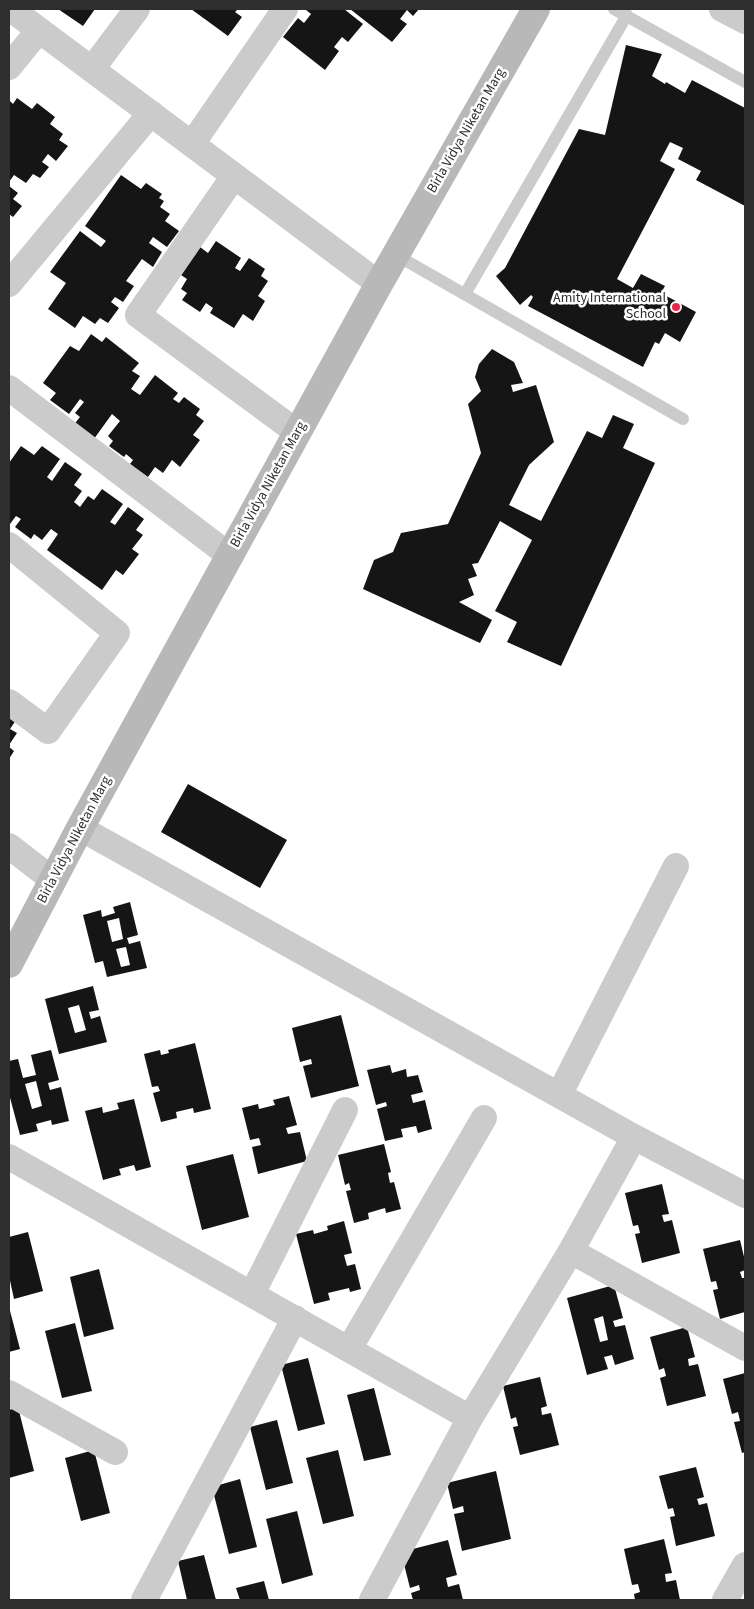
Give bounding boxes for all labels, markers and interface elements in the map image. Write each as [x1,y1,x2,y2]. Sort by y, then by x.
street label: Birla Vidya Niketan Marg [424,66,510,196]
place label: Amity International School [553,291,666,324]
marker: Amity International School [670,301,682,313]
street label: Birla Vidya Niketan Marg [227,419,311,551]
street label: Birla Vidya Niketan Marg [34,774,116,906]

